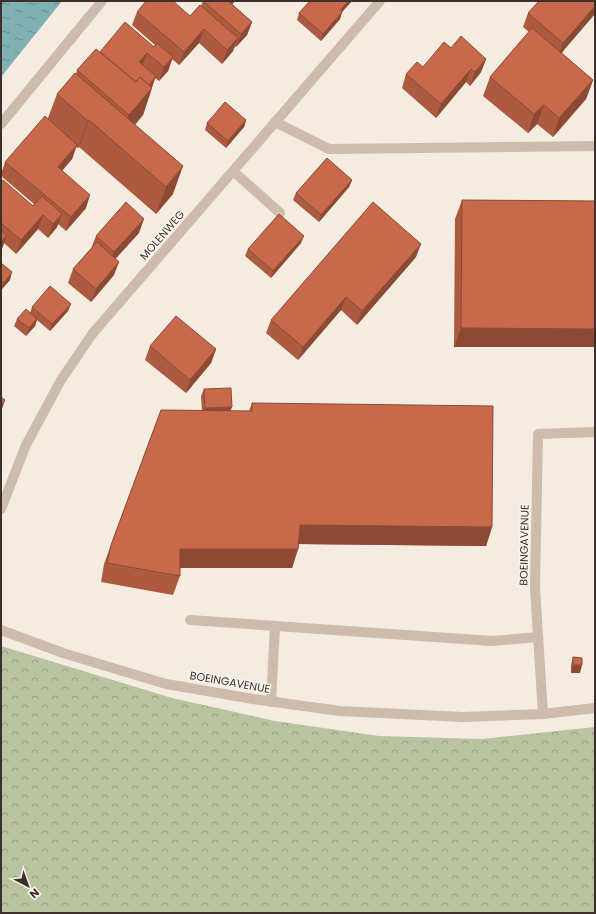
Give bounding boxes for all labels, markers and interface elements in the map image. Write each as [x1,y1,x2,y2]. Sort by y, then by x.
street label: MOLENWEG [136,206,188,263]
street label: BOEINGAVENUE [515,504,533,586]
street label: BOEINGAVENUE [189,667,271,697]
north arrow [8,866,48,906]
text: N [26,885,43,902]

